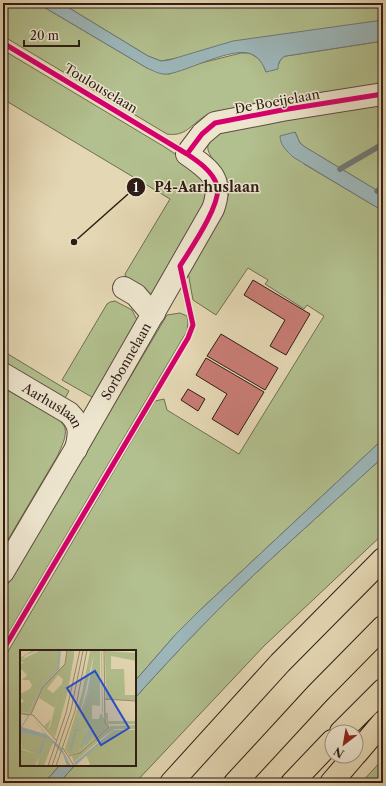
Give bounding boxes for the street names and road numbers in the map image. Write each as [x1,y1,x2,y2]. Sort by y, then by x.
street label: Toulouselaan [61,60,141,116]
street label: De Boeijelaan [233,86,321,116]
street label: Sorbonnelaan [97,320,154,403]
street label: Aarhuslaan [19,379,86,430]

